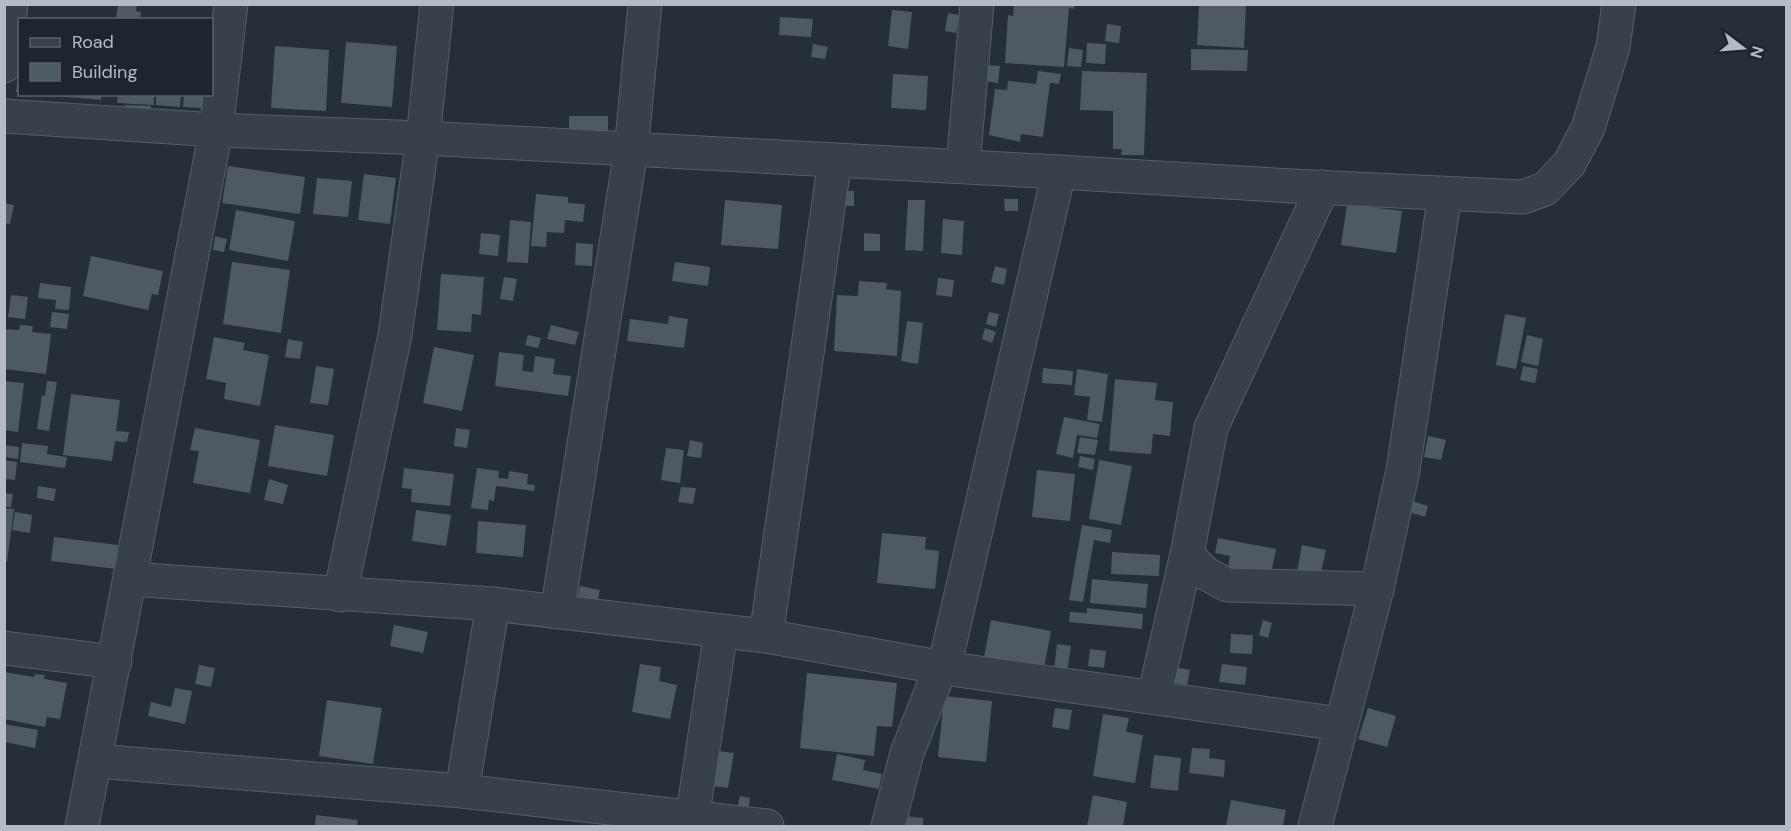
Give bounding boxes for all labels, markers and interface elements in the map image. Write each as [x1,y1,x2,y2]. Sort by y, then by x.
legend [18,18,213,96]
north arrow [1713,18,1773,78]
text: Road [72,30,114,54]
text: N [1745,43,1769,61]
text: Building [72,60,137,84]

